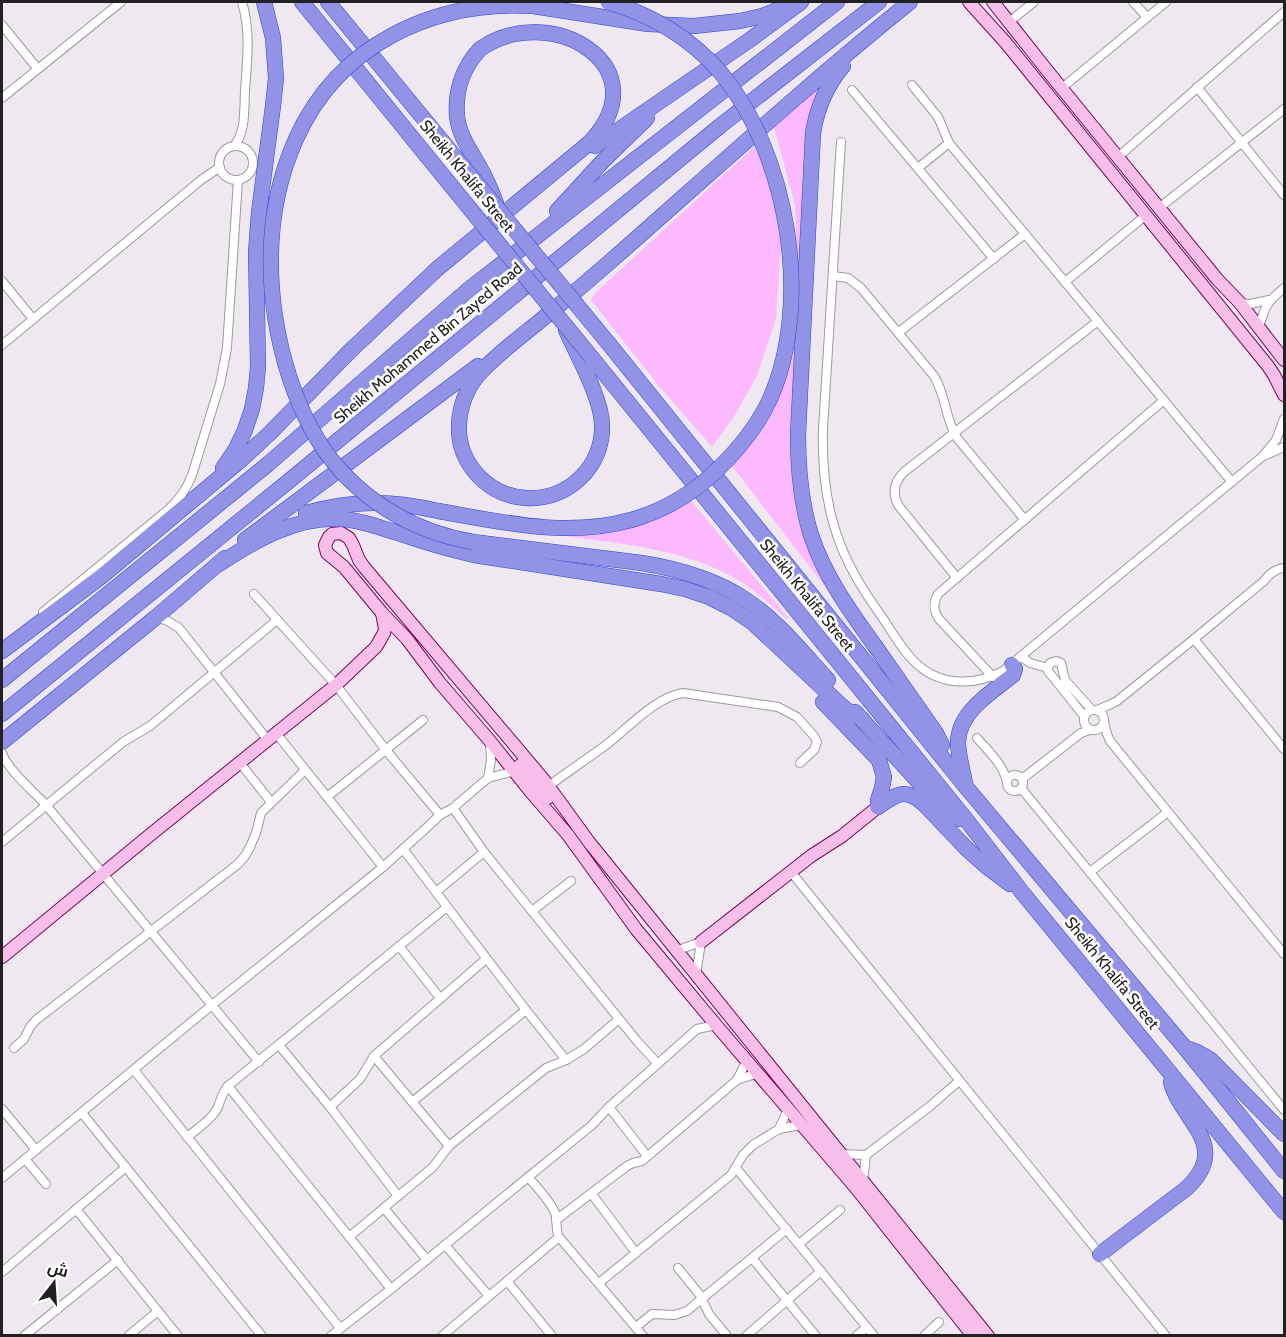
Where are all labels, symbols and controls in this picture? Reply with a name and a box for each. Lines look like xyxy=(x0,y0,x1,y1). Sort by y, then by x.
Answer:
street label: Sheikh Khalifa Street xyxy=(416,116,519,237)
street label: Sheikh Mohammed Bin Zayed Road xyxy=(330,258,526,428)
street label: Sheikh Khalifa Street xyxy=(756,535,859,656)
street label: Sheikh Khalifa Street xyxy=(1061,913,1164,1034)
north arrow xyxy=(24,1253,84,1313)
text: ش xyxy=(46,1257,71,1281)

